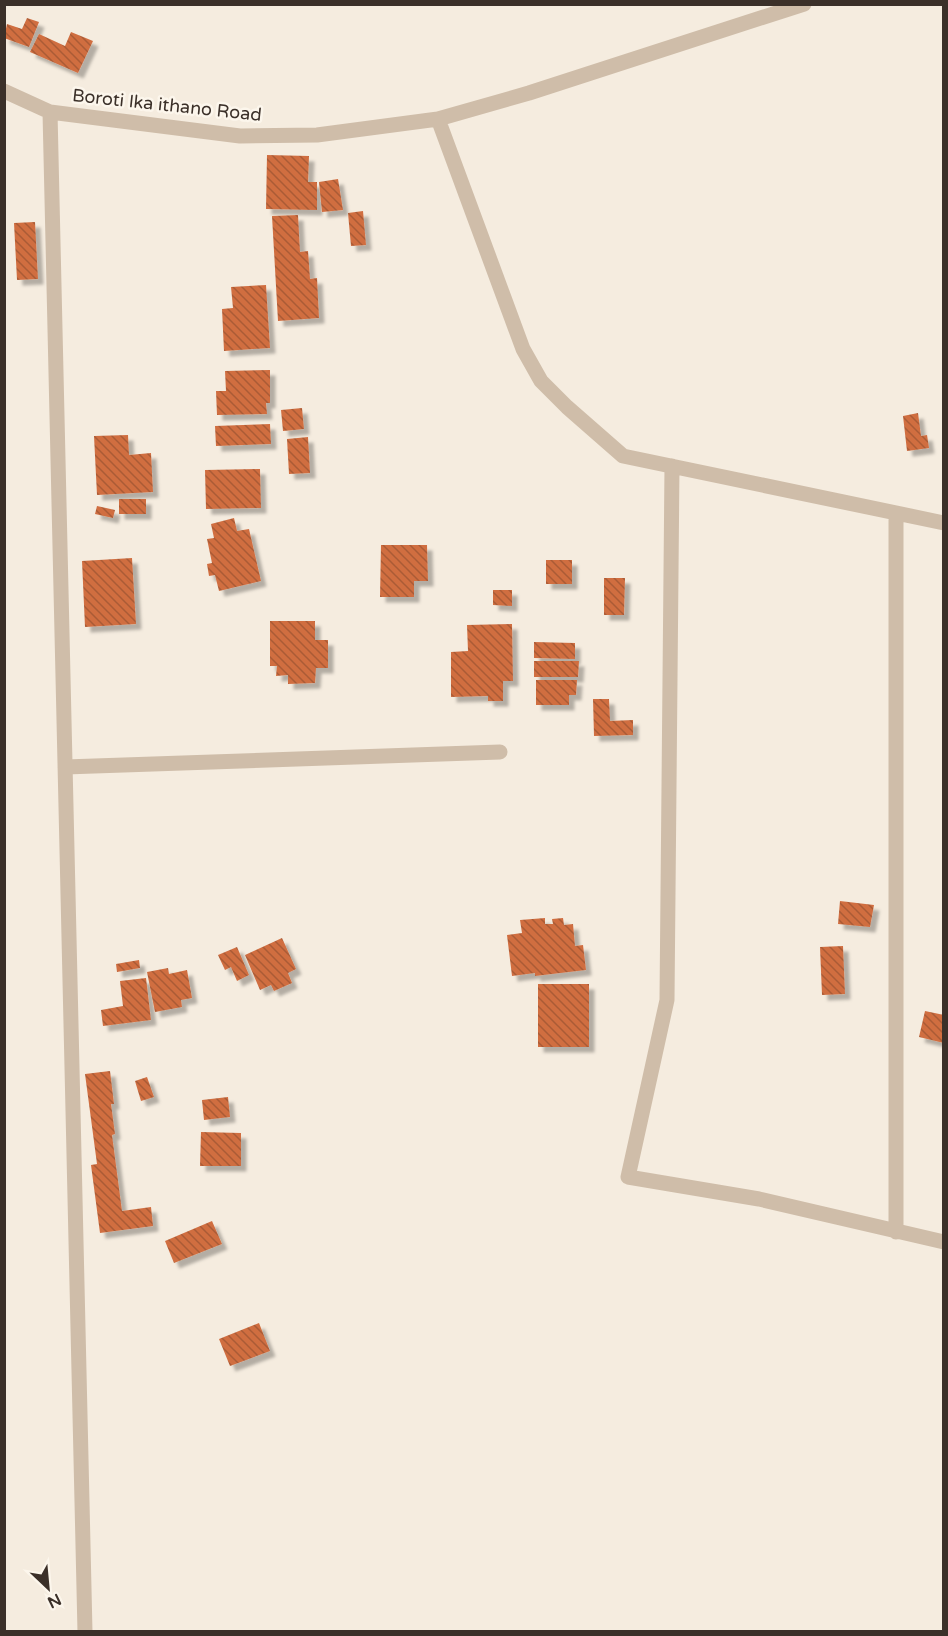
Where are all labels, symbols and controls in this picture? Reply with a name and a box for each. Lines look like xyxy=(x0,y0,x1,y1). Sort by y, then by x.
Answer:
street label: Boroti Ika ithano Road xyxy=(71,84,263,126)
north arrow xyxy=(18,1558,78,1618)
text: N xyxy=(44,1589,64,1612)

